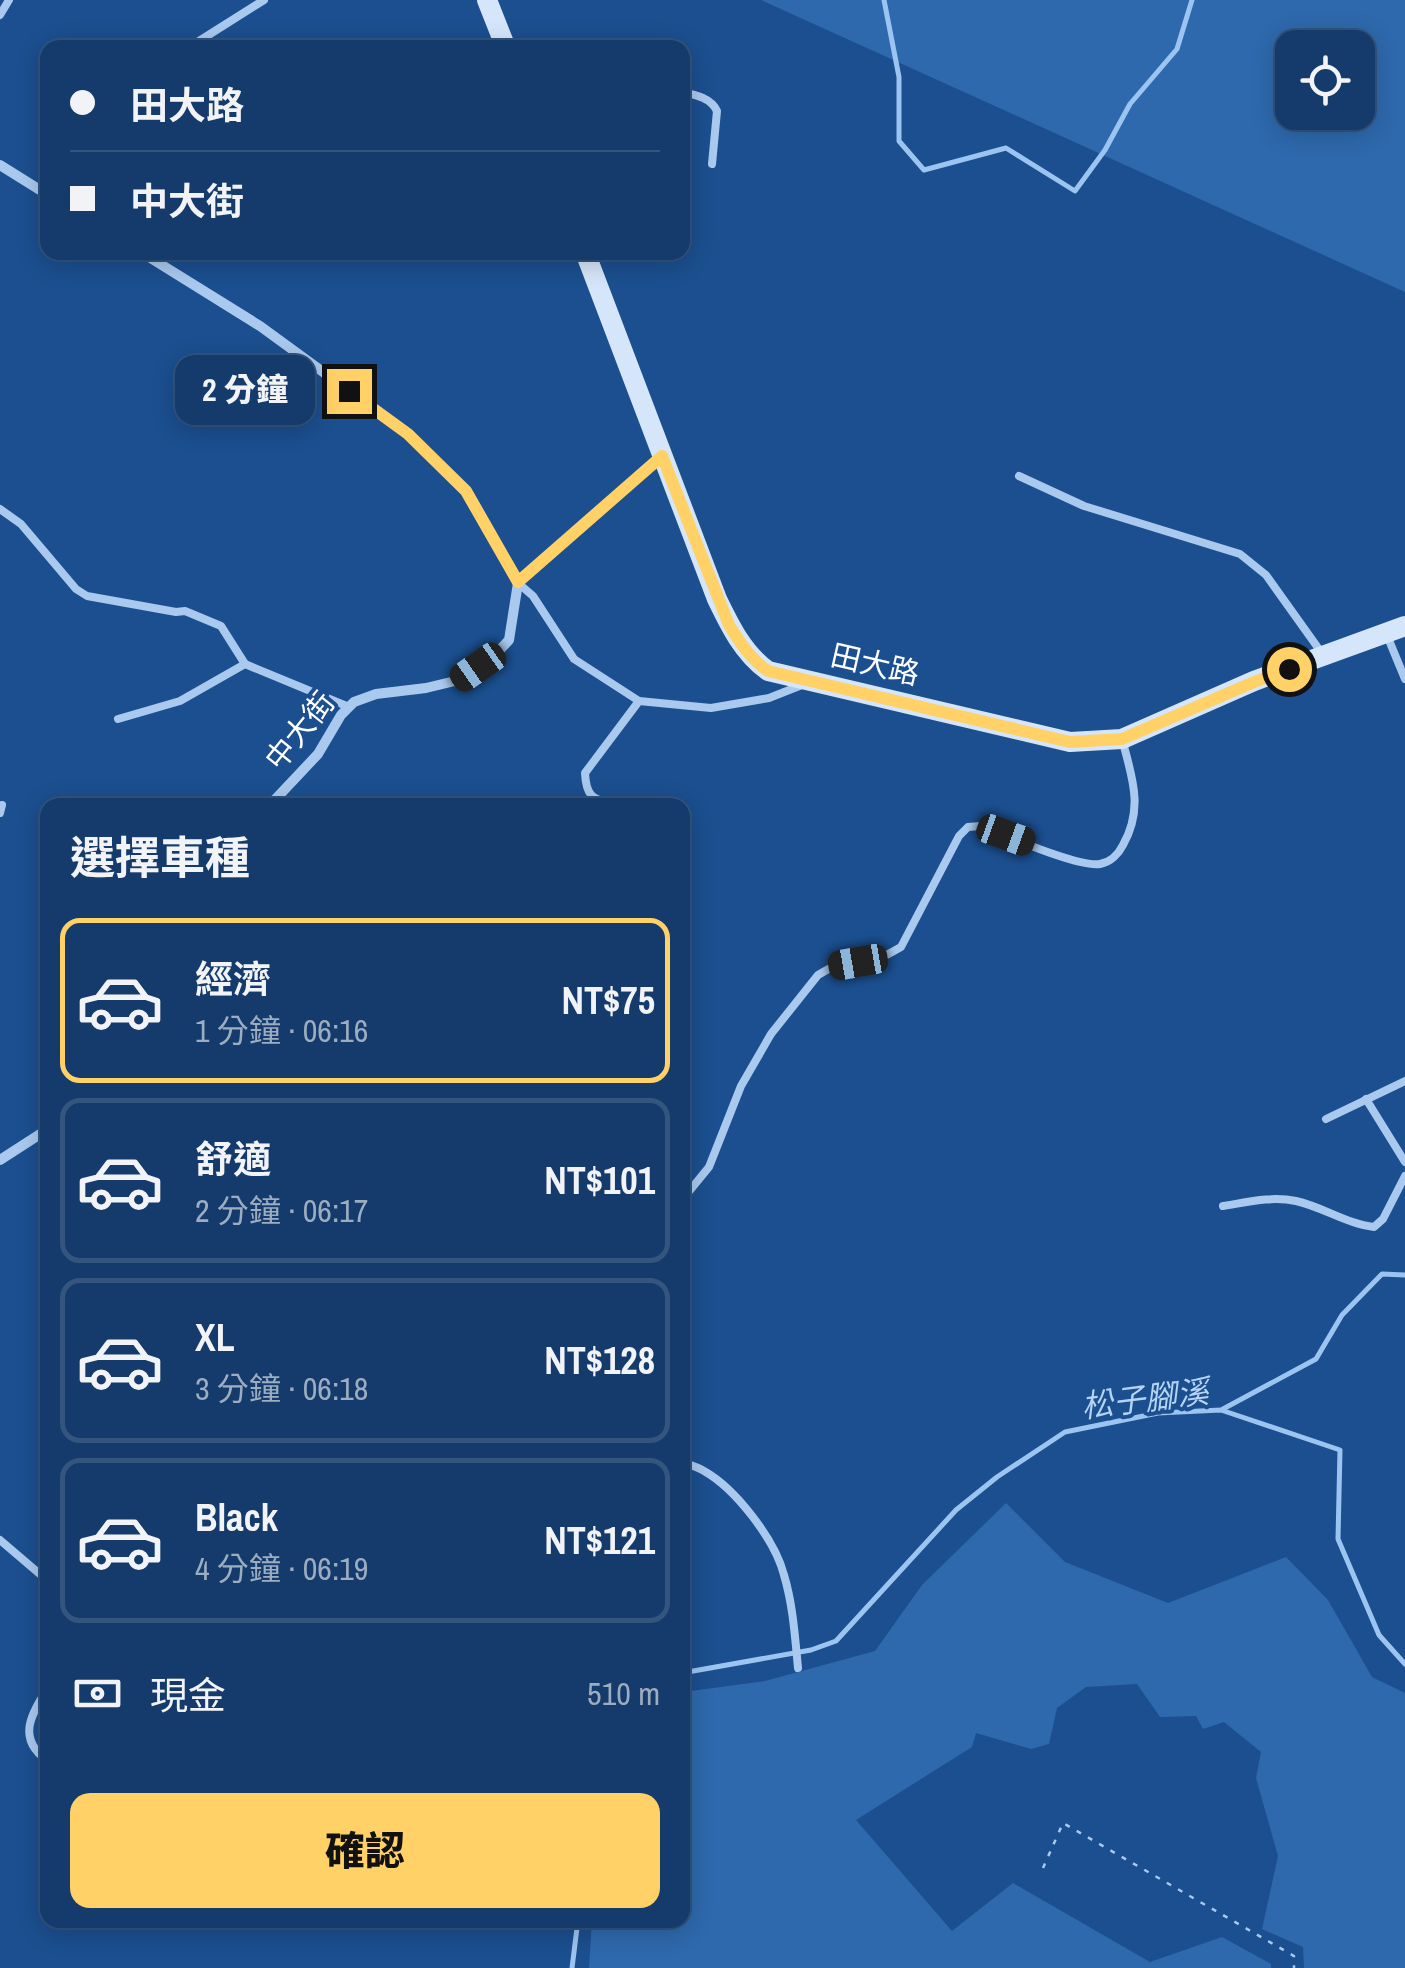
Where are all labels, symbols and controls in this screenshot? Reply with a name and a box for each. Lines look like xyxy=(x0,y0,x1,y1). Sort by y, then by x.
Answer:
map controls xyxy=(1275,30,1375,130)
button: locate xyxy=(1275,30,1375,130)
text: 田大路 xyxy=(130,80,244,131)
text: 中大街 xyxy=(130,176,244,227)
callout: 2 分鐘 xyxy=(174,356,314,426)
text: 2 分鐘 xyxy=(202,368,288,411)
route end xyxy=(327,369,372,414)
street label: 田大路 xyxy=(827,634,924,694)
car xyxy=(445,638,511,696)
route start xyxy=(1267,647,1312,692)
street label: 中大街 xyxy=(255,683,343,778)
car xyxy=(973,811,1039,859)
text: 選擇車種 xyxy=(70,827,250,888)
car xyxy=(826,942,890,982)
text: 經濟 xyxy=(195,954,271,1005)
icon: car xyxy=(75,956,165,1046)
text: NT$75 xyxy=(561,975,655,1026)
text: 1 分鐘 · 06:16 xyxy=(195,1009,368,1052)
text: 舒適 xyxy=(195,1134,271,1185)
icon: car xyxy=(75,1136,165,1226)
text: NT$101 xyxy=(544,1155,655,1206)
text: 2 分鐘 · 06:17 xyxy=(195,1189,368,1232)
text: XL xyxy=(195,1312,235,1363)
icon: car xyxy=(75,1316,165,1406)
text: NT$128 xyxy=(544,1335,655,1386)
text: 3 分鐘 · 06:18 xyxy=(195,1367,368,1410)
water label: 松子腳溪 xyxy=(1079,1369,1215,1428)
text: Black xyxy=(195,1492,278,1543)
icon: car xyxy=(75,1496,165,1586)
text: NT$121 xyxy=(544,1515,655,1566)
text: 4 分鐘 · 06:19 xyxy=(195,1547,368,1590)
icon: cash xyxy=(70,1666,125,1721)
text: 現金 xyxy=(150,1670,226,1721)
text: 510 m xyxy=(587,1672,660,1715)
button: 確認 xyxy=(70,1793,660,1908)

